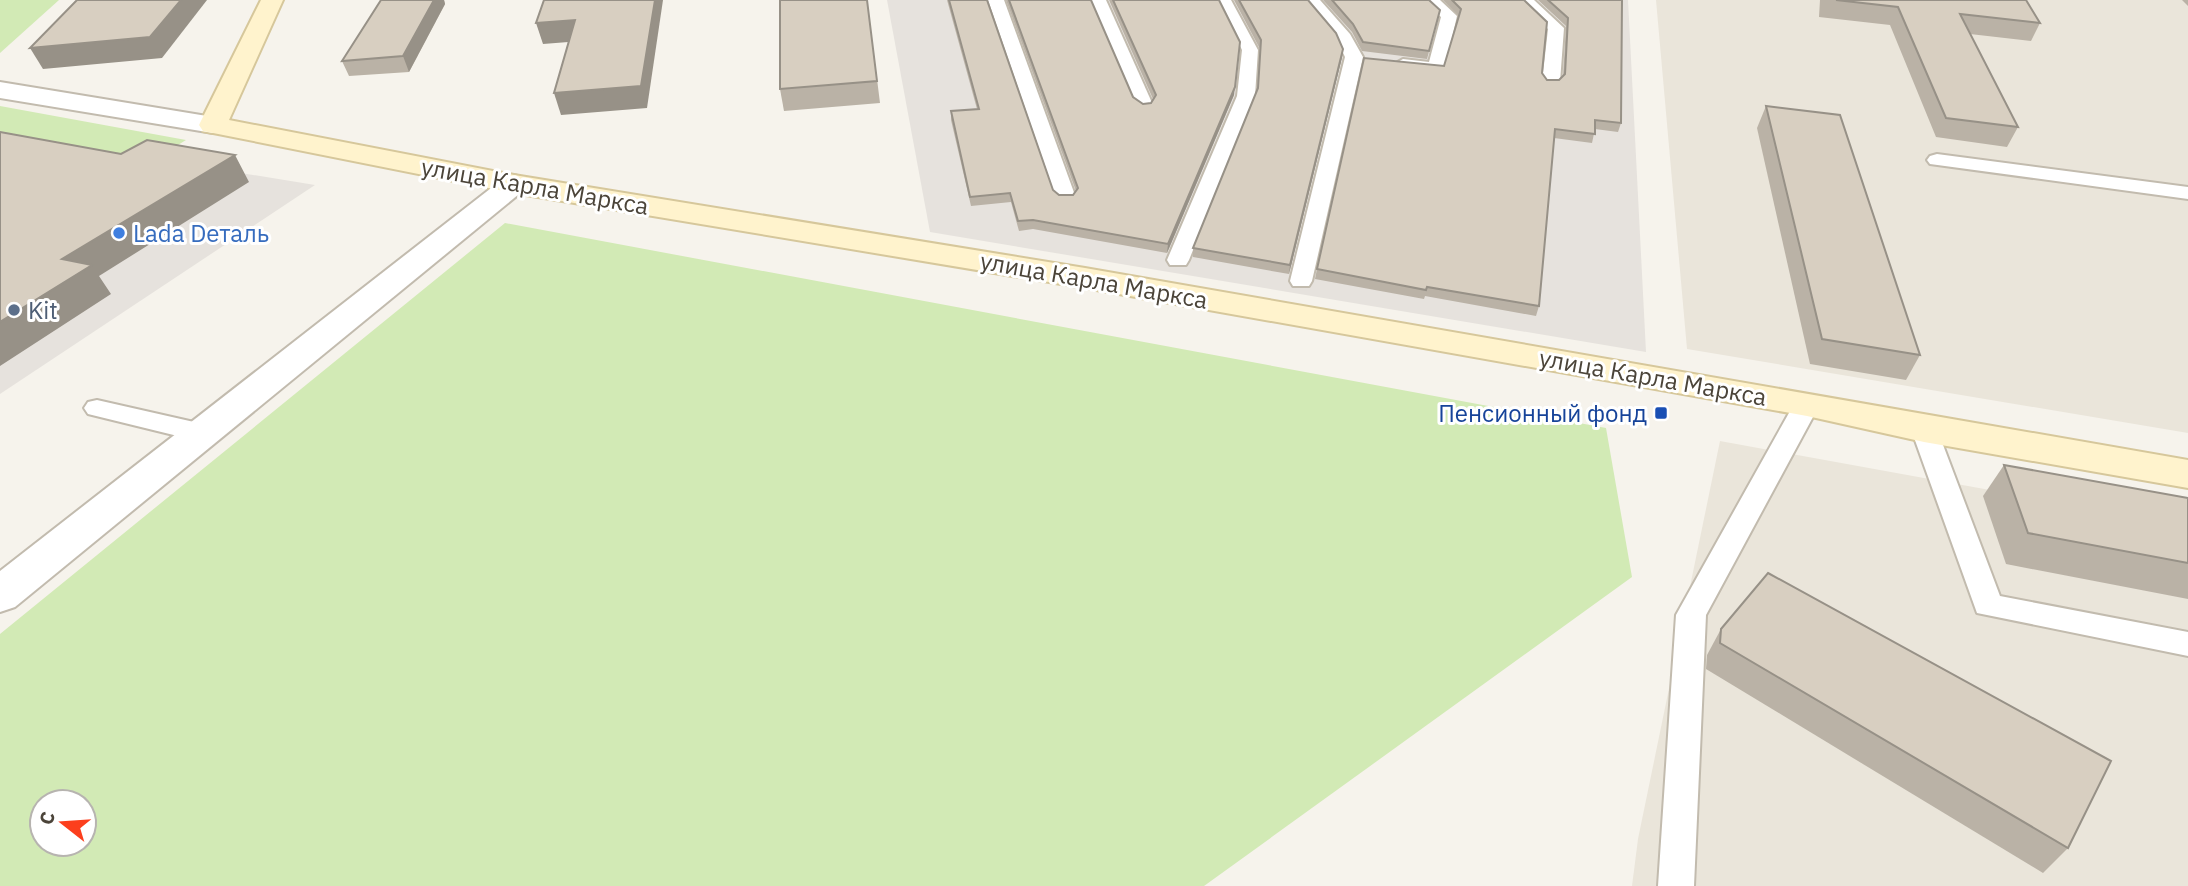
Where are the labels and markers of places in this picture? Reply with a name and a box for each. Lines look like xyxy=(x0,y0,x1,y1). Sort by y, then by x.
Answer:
place label: Lada Dеталь xyxy=(133,217,269,249)
marker: Lada Dеталь xyxy=(111,225,127,241)
place label: Kit xyxy=(28,294,58,326)
marker: Kit xyxy=(6,302,22,318)
place label: Пенсионный фонд xyxy=(1438,397,1647,429)
marker: Пенсионный фонд xyxy=(1653,405,1669,421)

